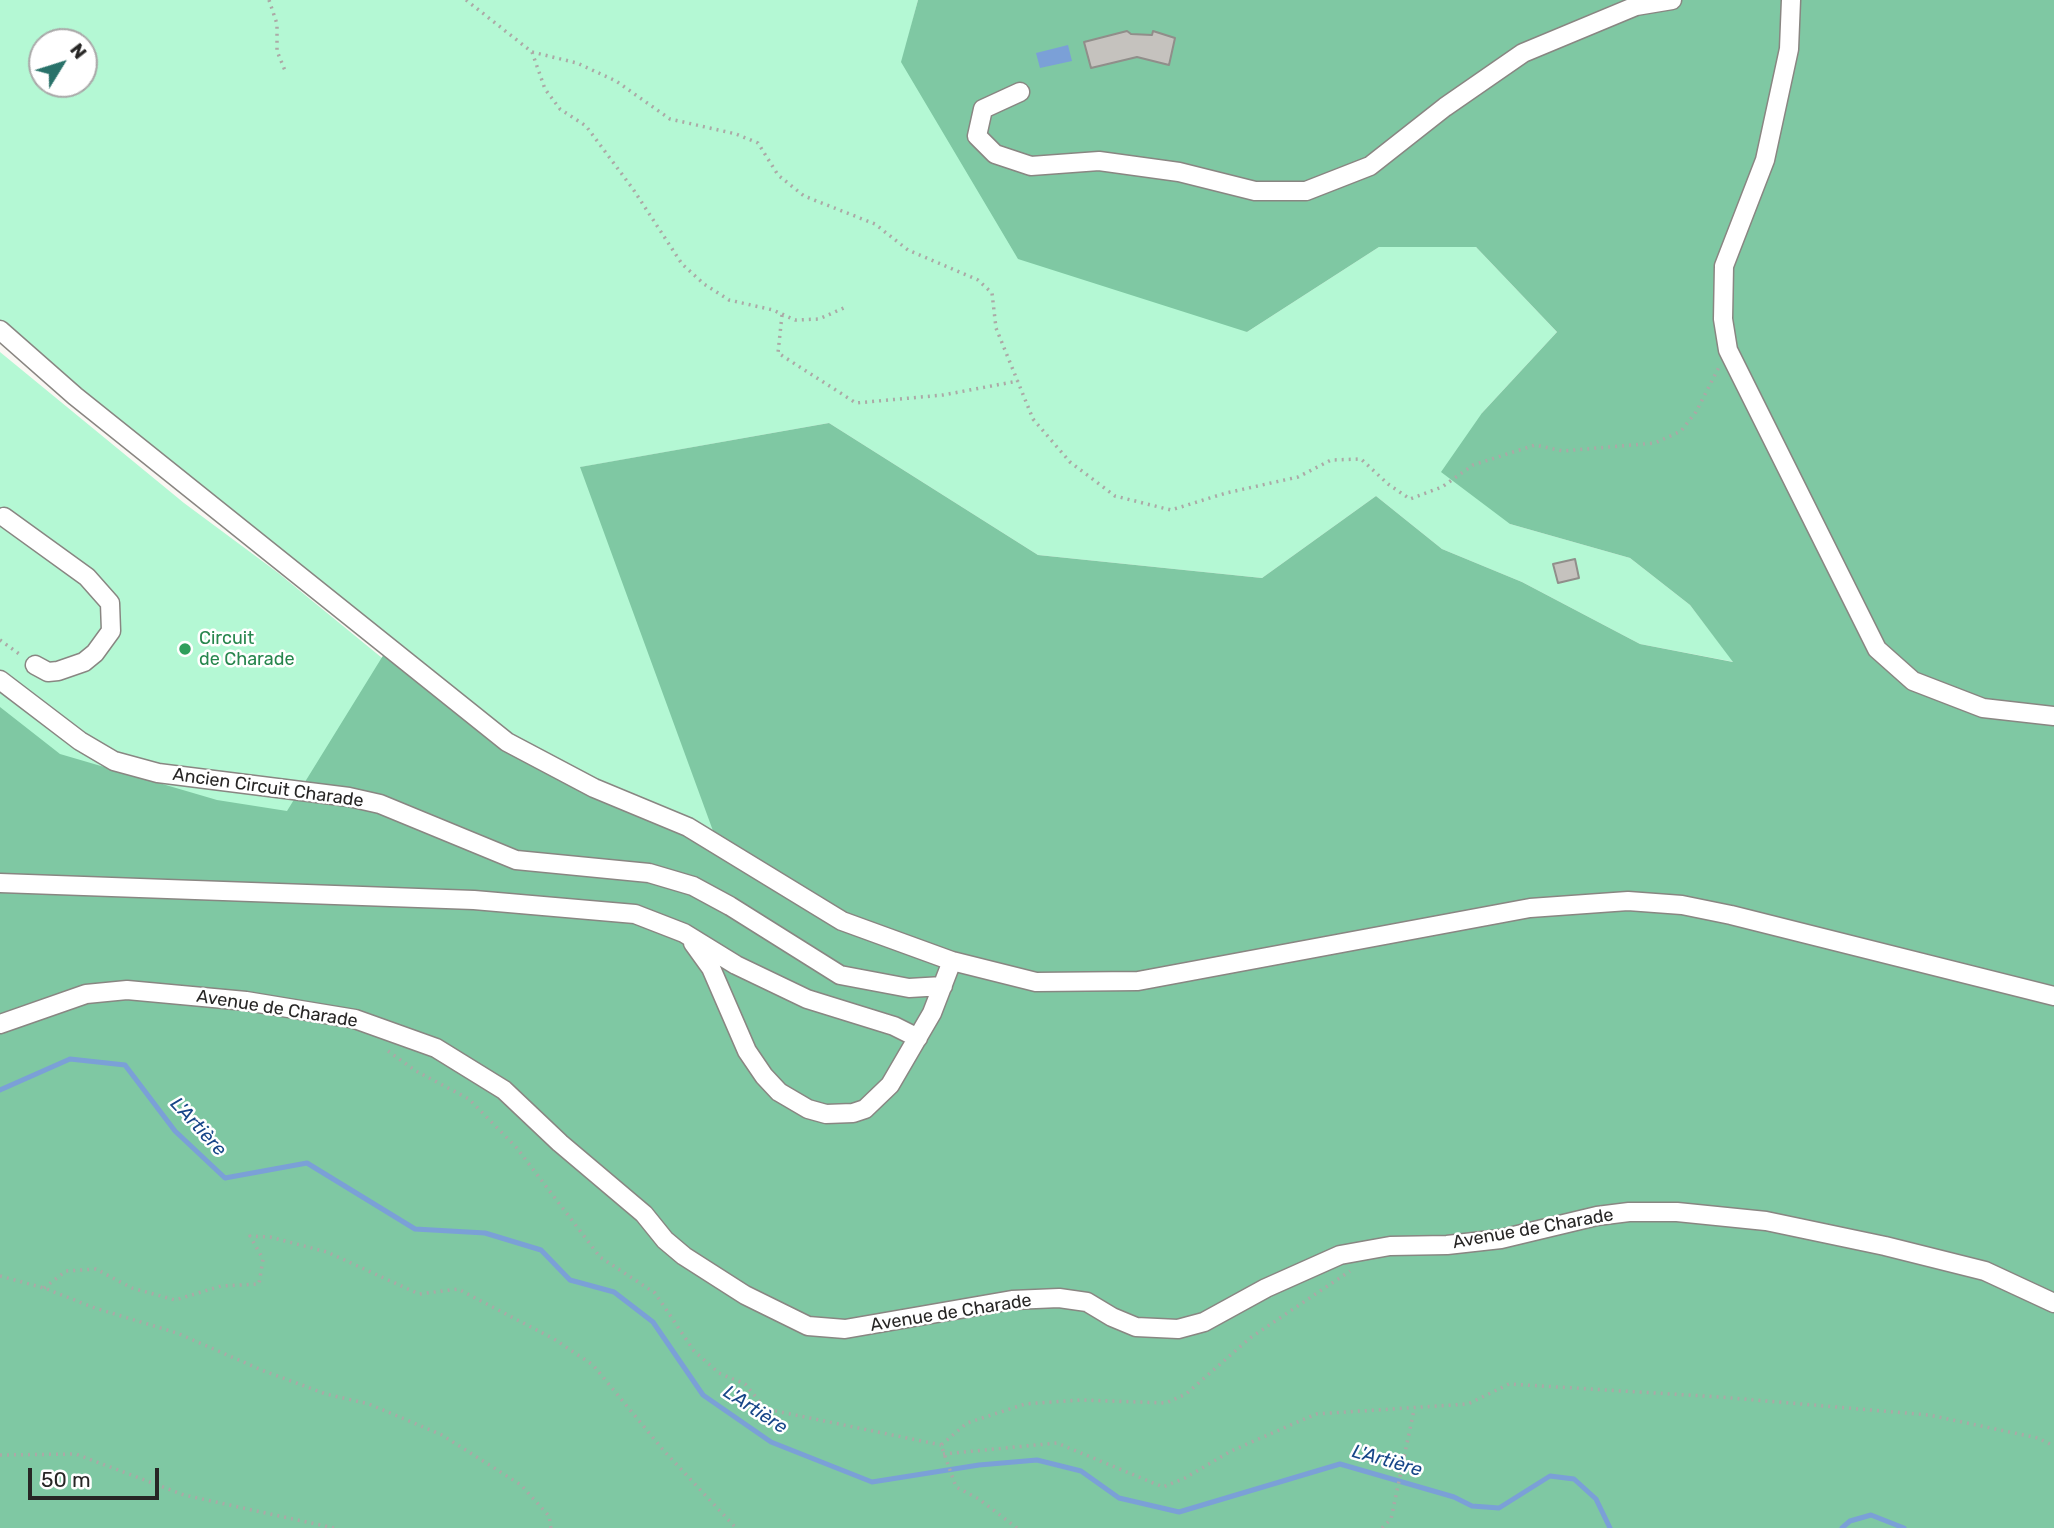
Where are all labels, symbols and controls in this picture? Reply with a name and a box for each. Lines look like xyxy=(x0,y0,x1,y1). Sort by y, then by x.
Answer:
north arrow xyxy=(28,28,98,98)
text: N xyxy=(65,39,92,63)
place label: Circuit de Charade xyxy=(199,628,295,670)
marker: Circuit de Charade xyxy=(177,641,193,657)
street label: Ancien Circuit Charade xyxy=(171,764,365,812)
street label: Avenue de Charade xyxy=(195,986,359,1032)
water label: L'Artière xyxy=(165,1093,231,1161)
street label: Avenue de Charade xyxy=(1451,1204,1615,1254)
street label: Avenue de Charade xyxy=(869,1290,1033,1336)
water label: L'Artière xyxy=(719,1381,791,1439)
water label: L'Artière xyxy=(1349,1440,1425,1482)
scale bar xyxy=(32,1454,163,1498)
text: 50 m xyxy=(41,1467,91,1492)

